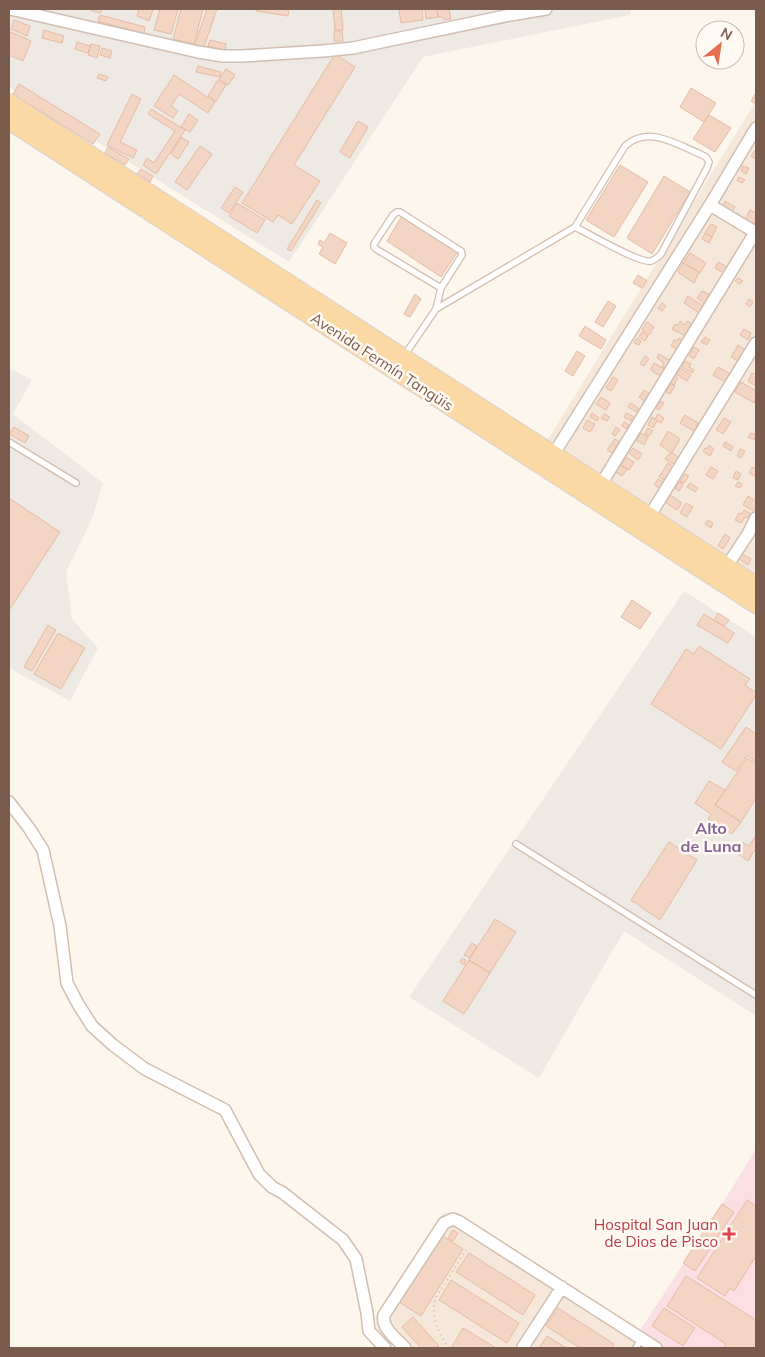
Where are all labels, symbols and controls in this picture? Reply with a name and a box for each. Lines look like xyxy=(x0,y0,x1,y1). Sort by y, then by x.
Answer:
north arrow xyxy=(695,20,745,70)
text: N xyxy=(717,23,736,44)
street label: Avenida Fermín Tangüis xyxy=(307,308,457,415)
district label: Alto de Luna xyxy=(681,818,741,856)
place label: Hospital San Juan de Dios de Pisco xyxy=(594,1215,718,1251)
marker: Hospital San Juan de Dios de Pisco xyxy=(722,1227,736,1241)

